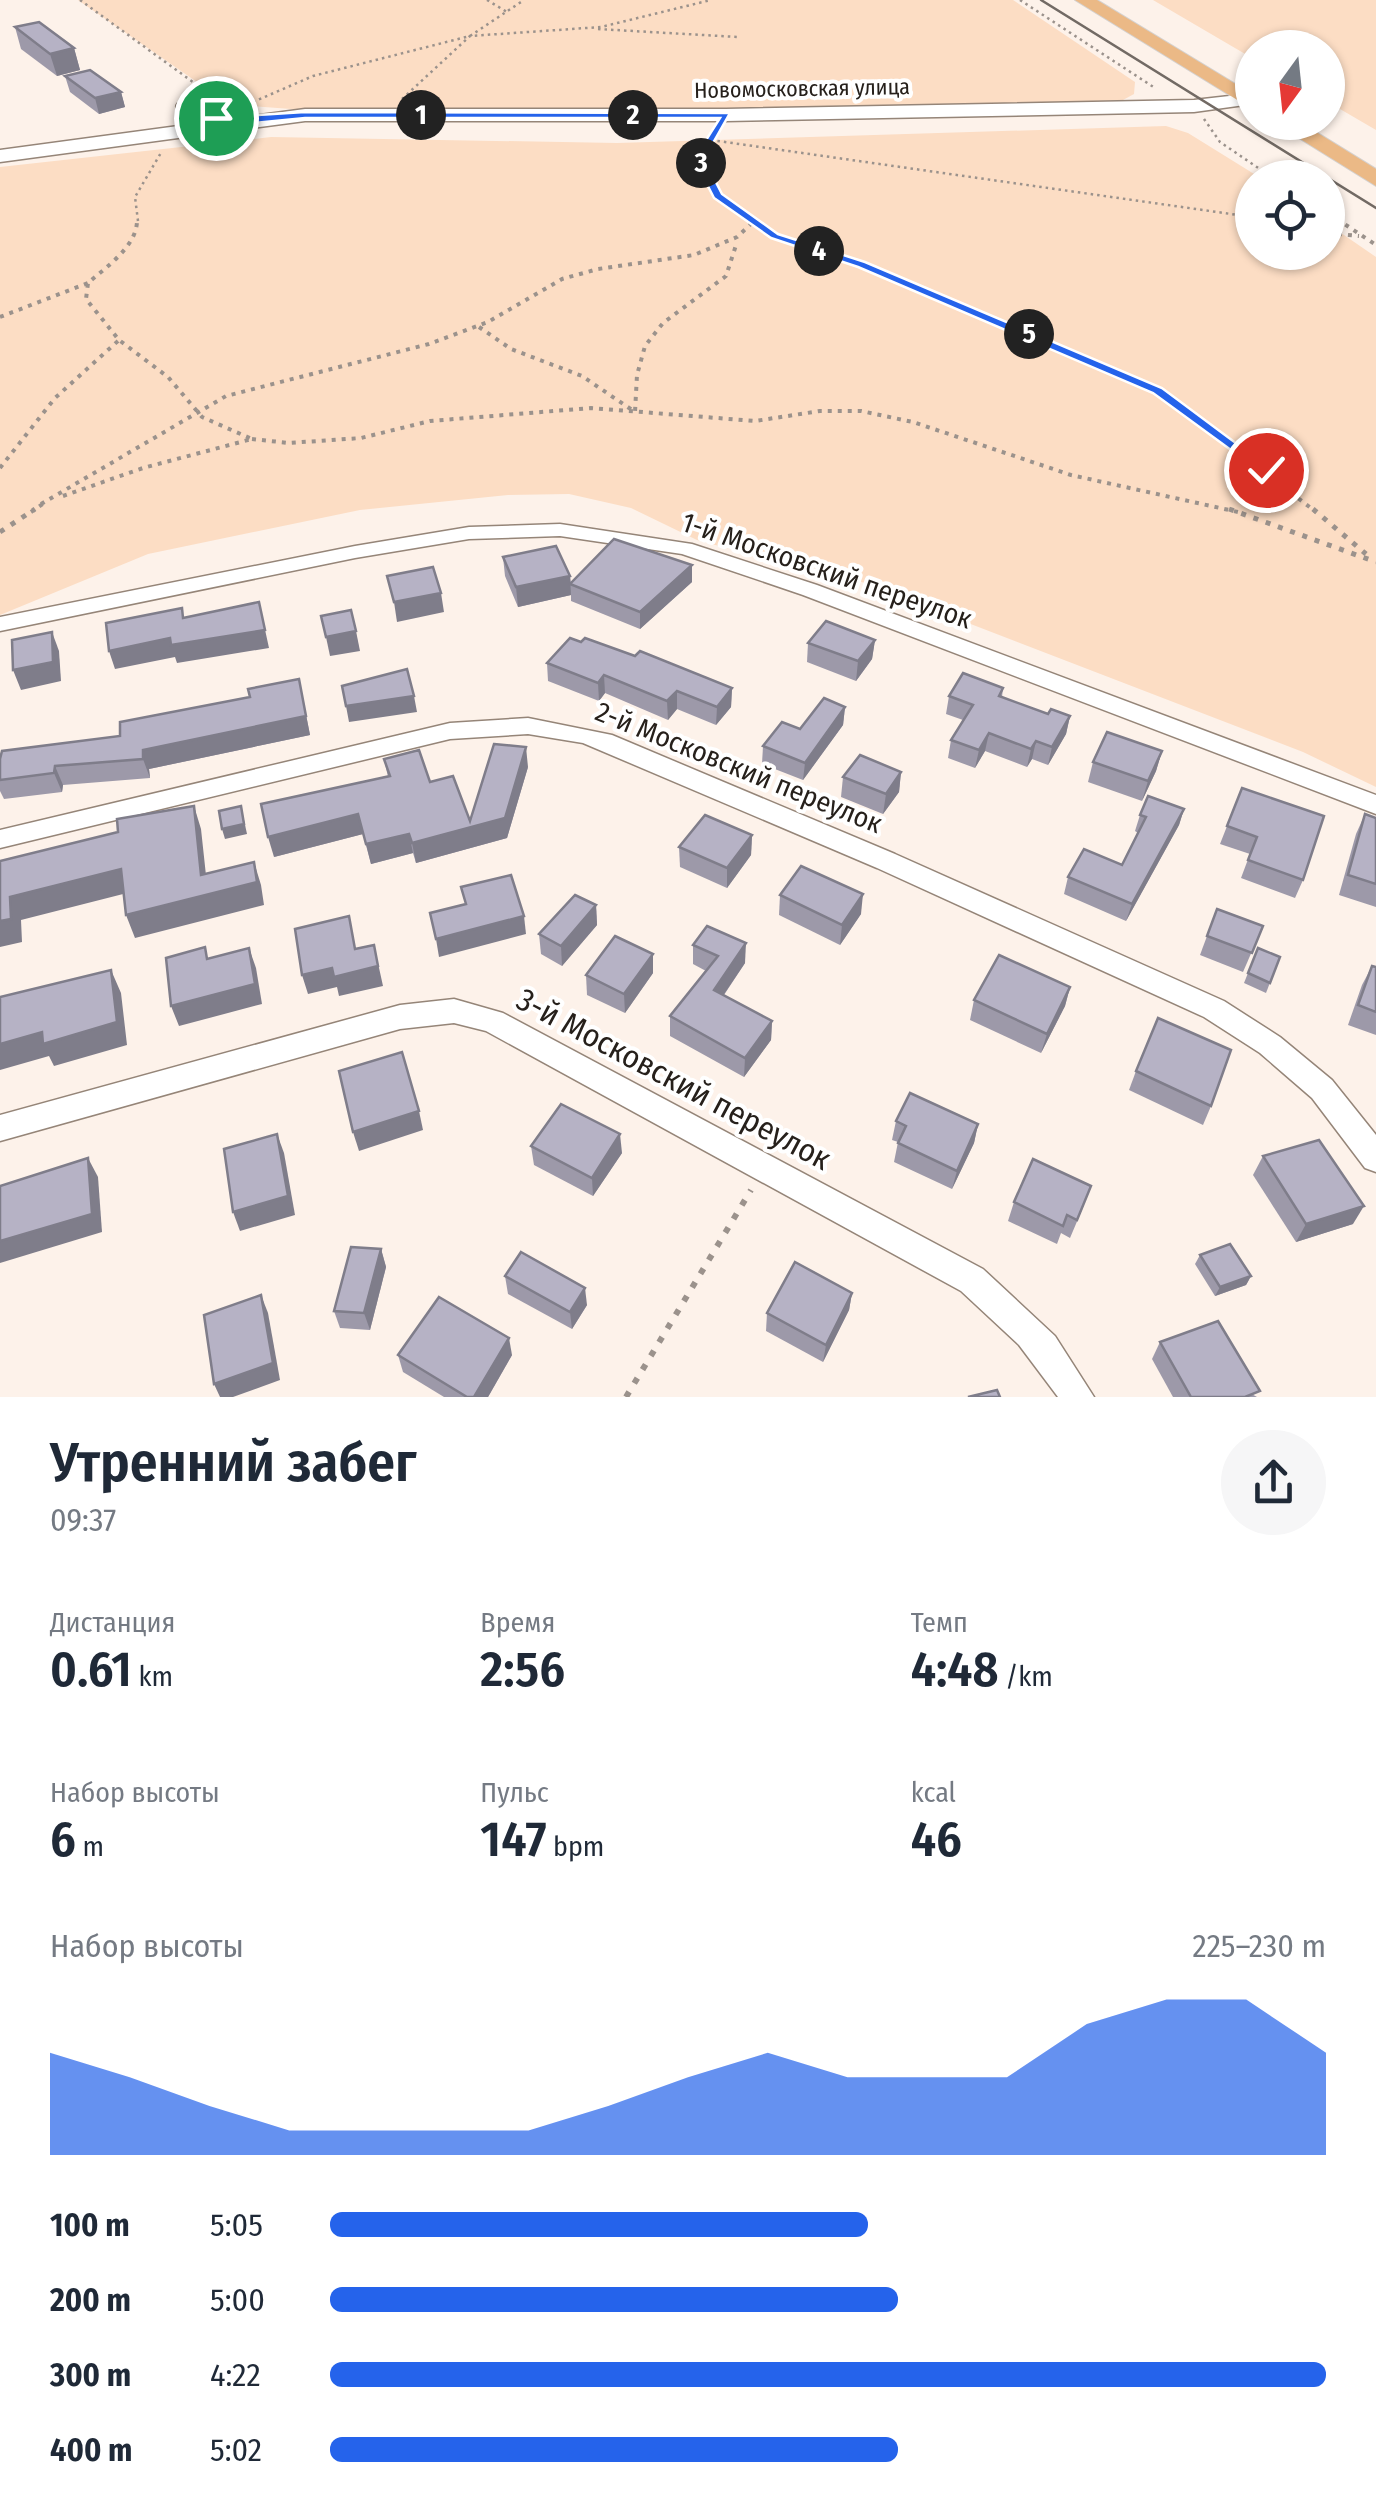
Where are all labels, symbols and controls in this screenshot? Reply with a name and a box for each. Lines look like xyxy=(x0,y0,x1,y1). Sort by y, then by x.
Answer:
north arrow xyxy=(1235,30,1345,140)
map controls xyxy=(1235,30,1345,270)
street label: Новомосковская улица xyxy=(694,73,910,104)
pin xyxy=(174,76,259,161)
pin: 1 xyxy=(396,90,446,140)
pin: 2 xyxy=(608,90,658,140)
icon: arrive xyxy=(189,91,244,146)
text: 1 xyxy=(415,98,427,131)
text: 2 xyxy=(627,98,639,131)
pin: 3 xyxy=(676,138,726,188)
text: 3 xyxy=(694,146,708,179)
button: locate xyxy=(1235,160,1345,270)
pin: 4 xyxy=(794,226,844,276)
text: 4 xyxy=(812,234,826,267)
pin: 5 xyxy=(1004,309,1054,359)
text: 5 xyxy=(1022,317,1036,350)
pin xyxy=(1224,428,1309,513)
icon: check xyxy=(1239,443,1294,498)
street label: 1-й Московский переулок xyxy=(677,505,976,636)
street label: 2-й Московский переулок xyxy=(591,695,887,840)
street label: 3-й Московский переулок xyxy=(511,980,837,1178)
text: Утренний забег xyxy=(50,1430,416,1496)
button: share xyxy=(1221,1430,1326,1535)
text: 09:37 xyxy=(50,1501,116,1539)
text: Дистанция xyxy=(50,1606,175,1639)
text: Время xyxy=(480,1606,555,1639)
text: Темп xyxy=(911,1606,968,1639)
text: 0.61 xyxy=(50,1639,132,1699)
text: 2:56 xyxy=(480,1639,565,1699)
text: 4:48 xyxy=(911,1639,999,1699)
text: km xyxy=(132,1660,173,1693)
text: /km xyxy=(999,1660,1053,1693)
text: Набор высоты xyxy=(50,1776,220,1809)
text: Пульс xyxy=(480,1776,549,1809)
text: kcal xyxy=(911,1776,956,1809)
text: 6 xyxy=(50,1809,76,1869)
text: 147 xyxy=(480,1809,546,1869)
text: 46 xyxy=(911,1809,962,1869)
text: m xyxy=(76,1830,104,1863)
text: bpm xyxy=(546,1830,604,1863)
text: Набор высоты xyxy=(50,1927,244,1965)
text: 225–230 m xyxy=(1193,1927,1326,1965)
text: 100 m xyxy=(50,2206,130,2244)
text: 5:05 xyxy=(210,2206,263,2244)
text: 200 m xyxy=(50,2281,131,2319)
text: 5:00 xyxy=(210,2281,265,2319)
text: 300 m xyxy=(50,2356,131,2394)
text: 4:22 xyxy=(210,2356,261,2394)
text: 400 m xyxy=(50,2431,132,2469)
text: 5:02 xyxy=(210,2431,262,2469)

